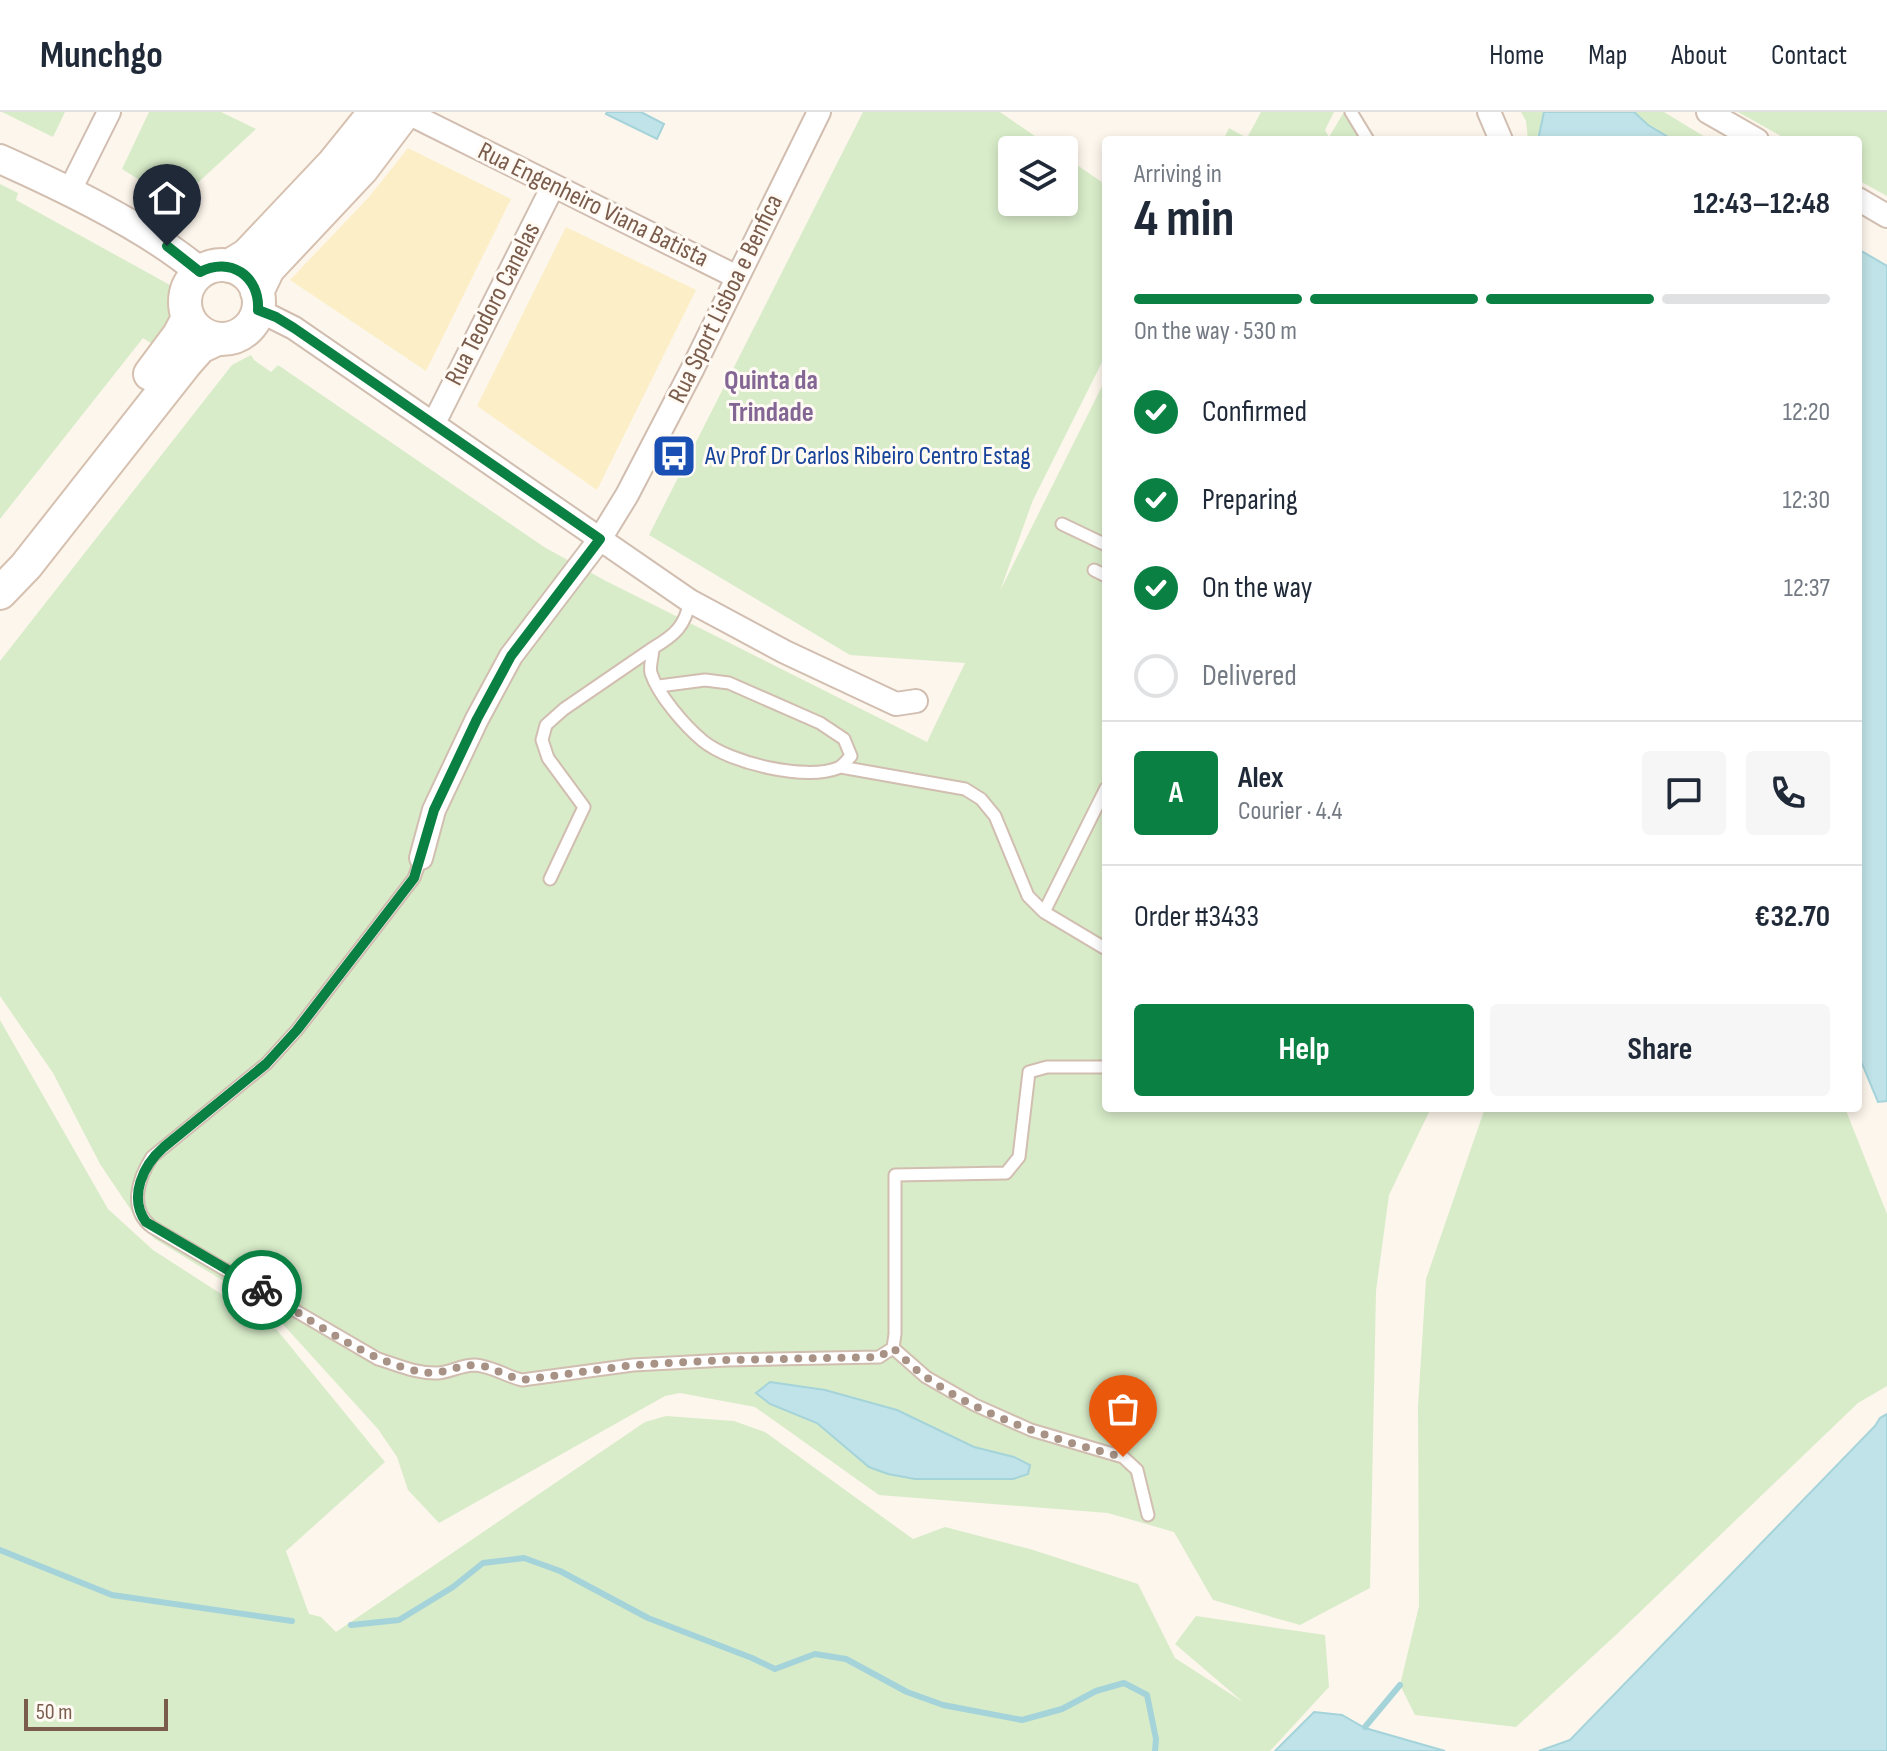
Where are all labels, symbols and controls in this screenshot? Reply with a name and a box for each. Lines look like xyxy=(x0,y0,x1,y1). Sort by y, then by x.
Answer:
text: Munchgo xyxy=(40,33,163,78)
text: Home xyxy=(1489,39,1544,72)
text: Map xyxy=(1588,39,1627,72)
text: About xyxy=(1671,39,1727,72)
text: Contact xyxy=(1771,39,1847,72)
street label: Rua Engenheiro Viana Batista xyxy=(473,136,713,274)
map controls xyxy=(998,136,1078,216)
button: layers xyxy=(998,136,1078,216)
text: Arriving in xyxy=(1134,159,1222,190)
pin xyxy=(133,164,201,246)
icon: home xyxy=(145,176,189,220)
text: 12:43–12:48 xyxy=(1693,186,1830,222)
text: 4 min xyxy=(1134,188,1234,251)
street label: Rua Sport Lisboa e Benfica xyxy=(662,190,790,408)
street label: Rua Teodoro Canelas xyxy=(439,217,547,391)
text: On the way · 530 m xyxy=(1134,316,1297,347)
district label: Quinta da Trindade xyxy=(724,364,818,429)
icon: check xyxy=(1134,390,1178,434)
text: Confirmed xyxy=(1202,394,1307,430)
text: 12:20 xyxy=(1783,397,1830,428)
bus stop icon: Av Prof Dr Carlos Ribeiro Centro Estag xyxy=(650,432,698,480)
place label: Av Prof Dr Carlos Ribeiro Centro Estag xyxy=(704,441,1031,472)
icon: check xyxy=(1134,478,1178,522)
text: Preparing xyxy=(1202,482,1298,518)
text: 12:30 xyxy=(1782,485,1830,516)
icon: check xyxy=(1134,566,1178,610)
text: On the way xyxy=(1202,570,1312,606)
text: 12:37 xyxy=(1784,573,1830,604)
text: Delivered xyxy=(1202,658,1297,694)
button: chat xyxy=(1642,751,1726,835)
button: phone xyxy=(1746,751,1830,835)
text: Alex xyxy=(1238,760,1284,796)
text: A xyxy=(1169,775,1183,811)
text: Courier · 4.4 xyxy=(1238,796,1342,827)
text: Order #3433 xyxy=(1134,899,1259,935)
text: €32.70 xyxy=(1755,899,1830,935)
button: Help xyxy=(1134,1004,1474,1096)
button: Share xyxy=(1490,1004,1830,1096)
courier xyxy=(222,1250,302,1330)
icon: bike xyxy=(240,1268,284,1312)
pin xyxy=(1089,1375,1157,1457)
icon: bag xyxy=(1101,1387,1145,1431)
scale bar xyxy=(24,1695,168,1731)
text: 50 m xyxy=(36,1699,72,1726)

